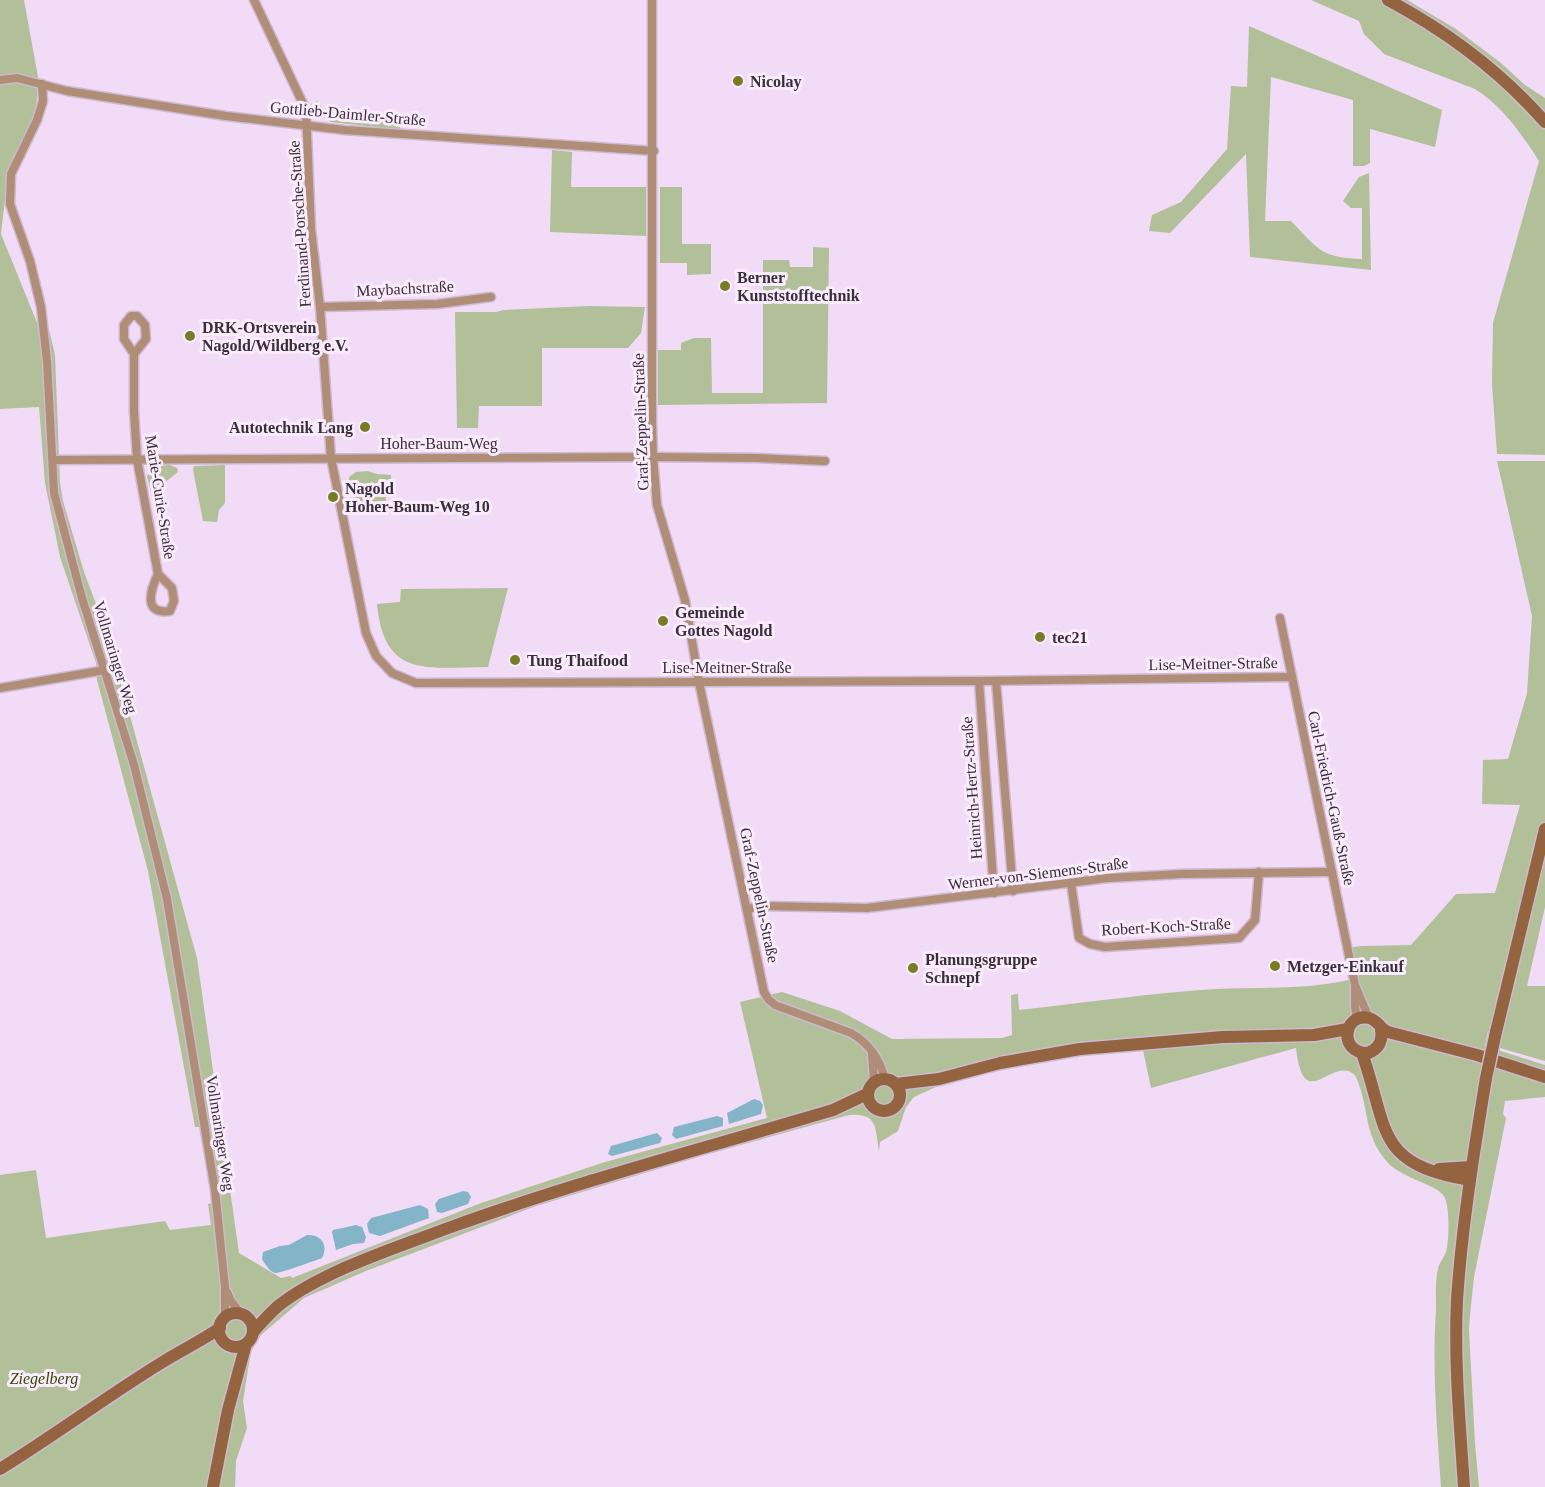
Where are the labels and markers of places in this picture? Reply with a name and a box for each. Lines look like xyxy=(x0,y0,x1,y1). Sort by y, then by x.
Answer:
place label: Nicolay xyxy=(750,73,802,91)
marker: Nicolay xyxy=(731,74,745,88)
place label: Berner Kunststofftechnik xyxy=(737,269,860,304)
marker: Berner Kunststofftechnik xyxy=(718,279,732,293)
place label: DRK-Ortsverein Nagold/Wildberg e.V. xyxy=(202,319,349,355)
marker: DRK-Ortsverein Nagold/Wildberg e.V. xyxy=(183,329,197,343)
place label: Autotechnik Lang xyxy=(229,419,353,437)
marker: Autotechnik Lang xyxy=(358,420,372,434)
place label: Nagold Hoher-Baum-Weg 10 xyxy=(345,480,490,516)
marker: Nagold Hoher-Baum-Weg 10 xyxy=(326,490,340,504)
place label: Gemeinde Gottes Nagold xyxy=(675,604,772,640)
marker: Gemeinde Gottes Nagold xyxy=(656,614,670,628)
place label: tec21 xyxy=(1052,629,1088,646)
marker: tec21 xyxy=(1033,630,1047,644)
place label: Tung Thaifood xyxy=(527,652,628,670)
marker: Tung Thaifood xyxy=(508,653,522,667)
place label: Planungsgruppe Schnepf xyxy=(925,951,1037,987)
place label: Metzger-Einkauf xyxy=(1287,958,1404,976)
marker: Metzger-Einkauf xyxy=(1268,959,1282,973)
marker: Planungsgruppe Schnepf xyxy=(906,961,920,975)

